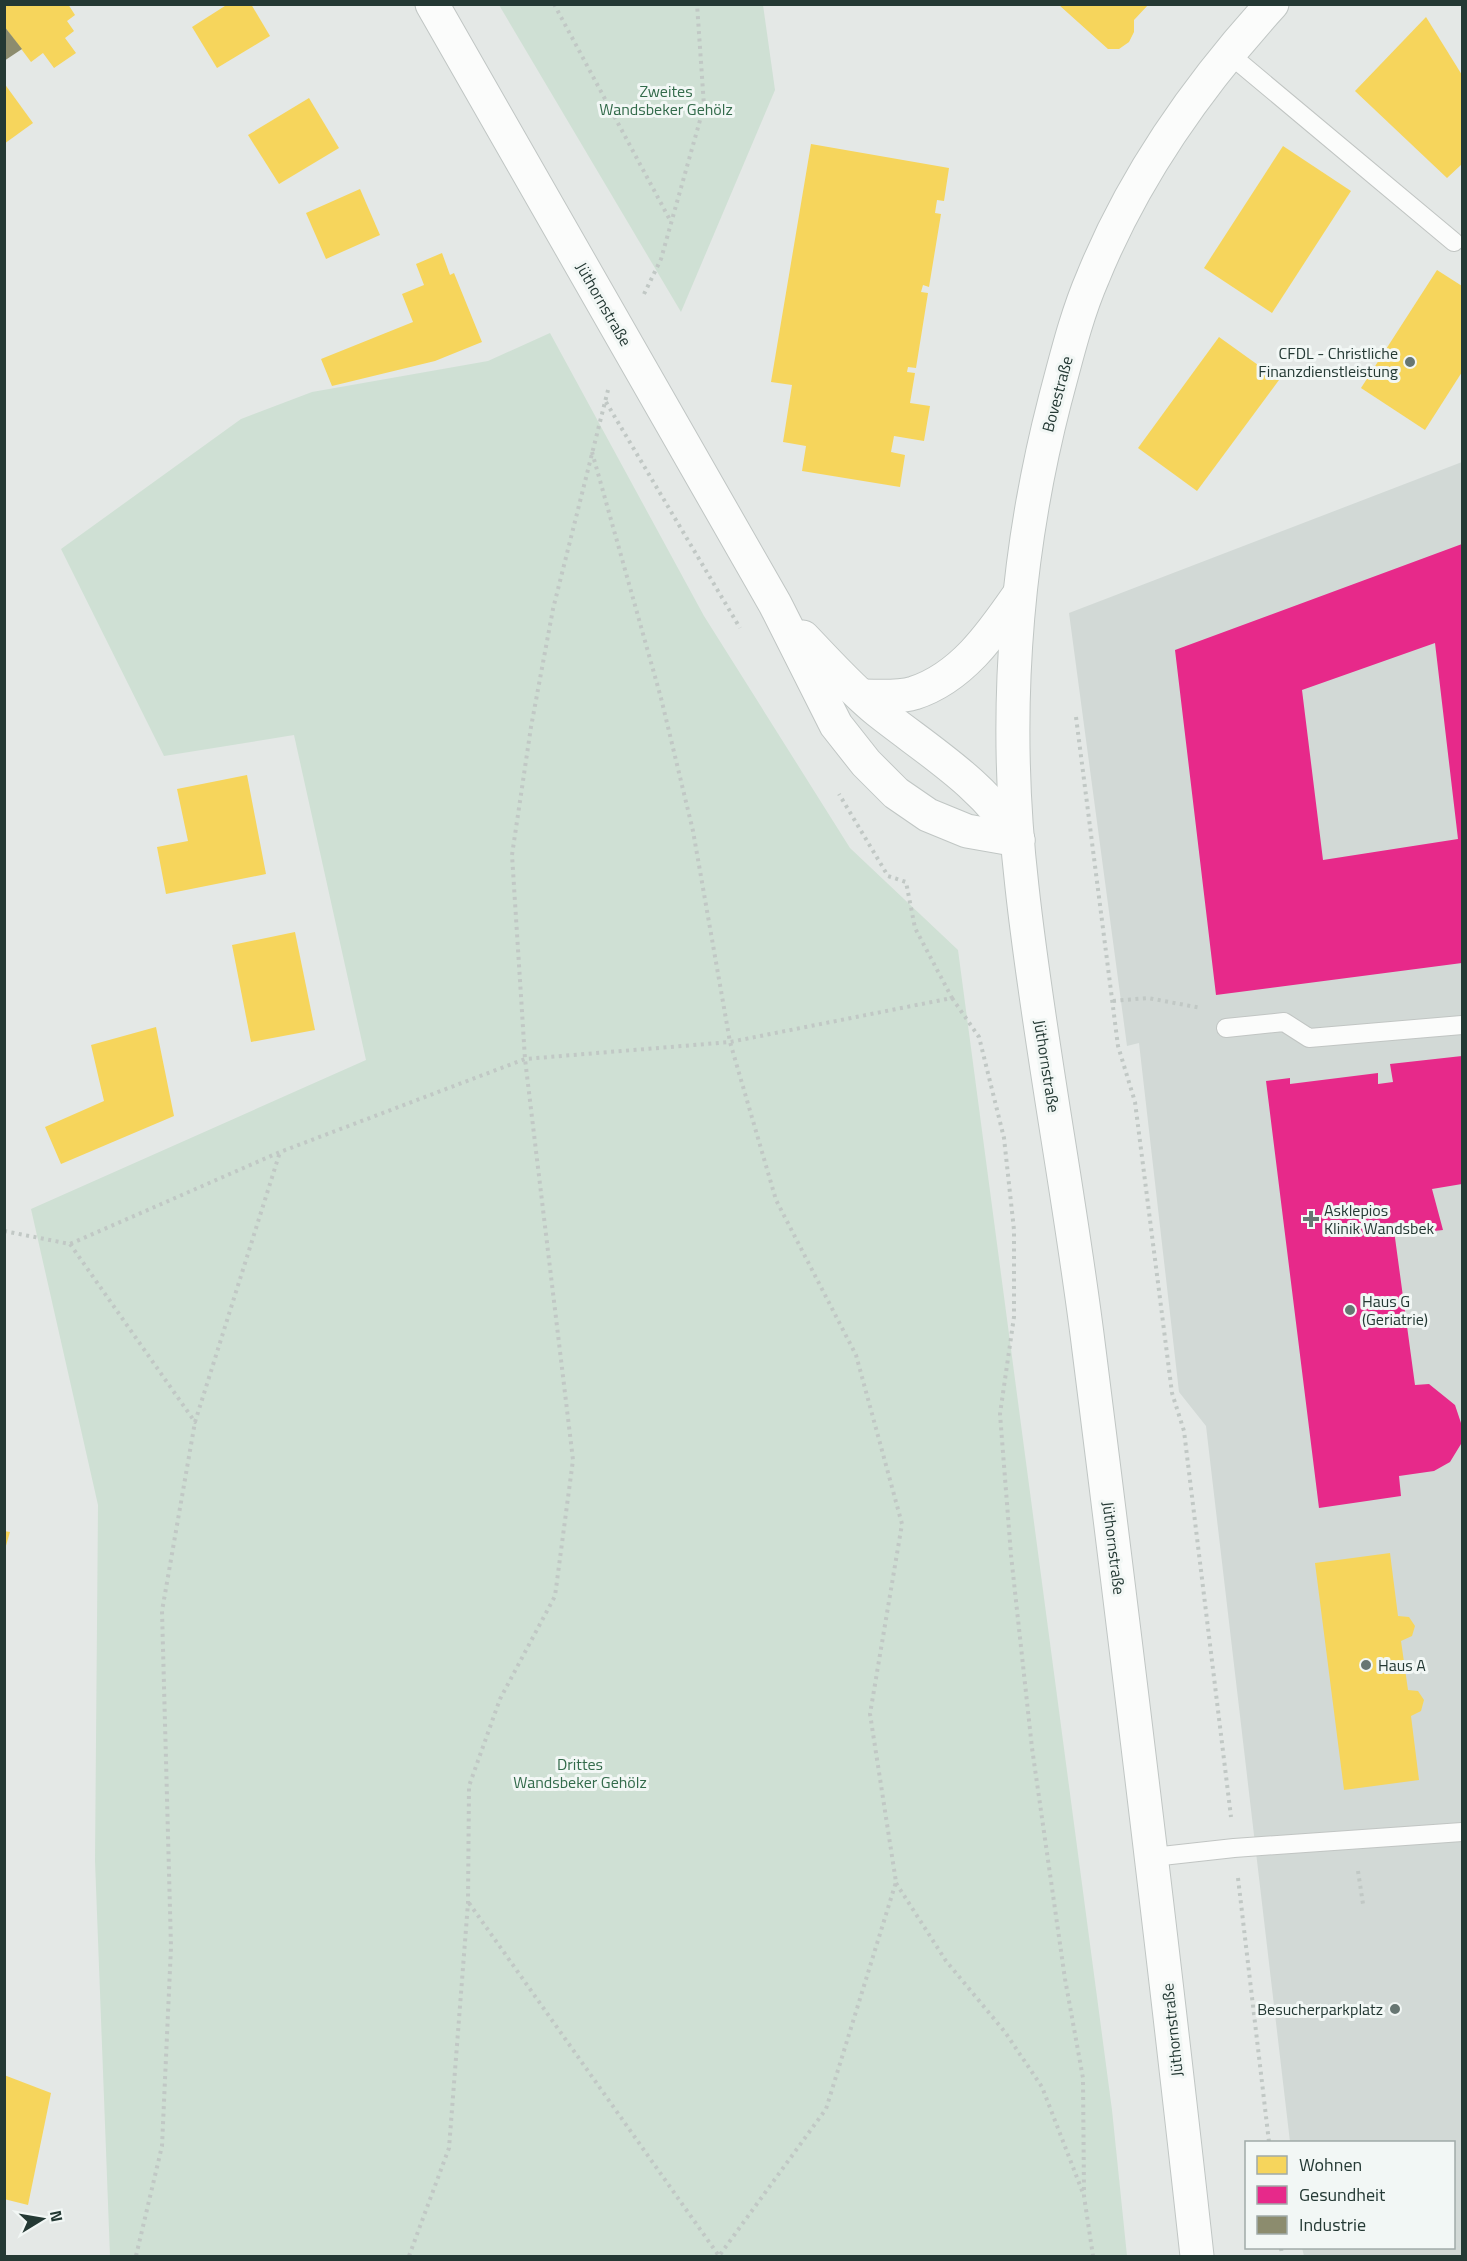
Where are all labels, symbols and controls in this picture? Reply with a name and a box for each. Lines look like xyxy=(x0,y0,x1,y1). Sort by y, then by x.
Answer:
park label: Zweites Wandsbeker Gehölz xyxy=(599,79,733,121)
street label: Jüthornstraße xyxy=(570,257,638,351)
place label: CFDL - Christliche Finanzdienstleistung xyxy=(1258,341,1398,383)
street label: Bovestraße xyxy=(1035,353,1079,435)
marker: CFDL - Christliche Finanzdienstleistung xyxy=(1403,355,1417,369)
street label: Jüthornstraße xyxy=(1028,1018,1066,1114)
place label: Asklepios Klinik Wandsbek xyxy=(1324,1198,1435,1240)
marker: Asklepios Klinik Wandsbek xyxy=(1302,1210,1320,1228)
place label: Haus G (Geriatrie) xyxy=(1362,1289,1428,1331)
marker: Haus G (Geriatrie) xyxy=(1343,1303,1357,1317)
street label: Jüthornstraße xyxy=(1096,1500,1132,1596)
place label: Haus A xyxy=(1378,1653,1426,1677)
marker: Haus A xyxy=(1359,1658,1373,1672)
park label: Drittes Wandsbeker Gehölz xyxy=(513,1752,647,1794)
street label: Jüthornstraße xyxy=(1155,1982,1189,2078)
place label: Besucherparkplatz xyxy=(1257,1997,1383,2021)
marker: Besucherparkplatz xyxy=(1388,2002,1402,2016)
legend xyxy=(1245,2141,1455,2249)
text: Wohnen xyxy=(1299,2151,1362,2178)
text: Gesundheit xyxy=(1299,2181,1386,2208)
north arrow xyxy=(12,2189,72,2249)
text: N xyxy=(44,2208,70,2224)
text: Industrie xyxy=(1299,2211,1366,2238)

